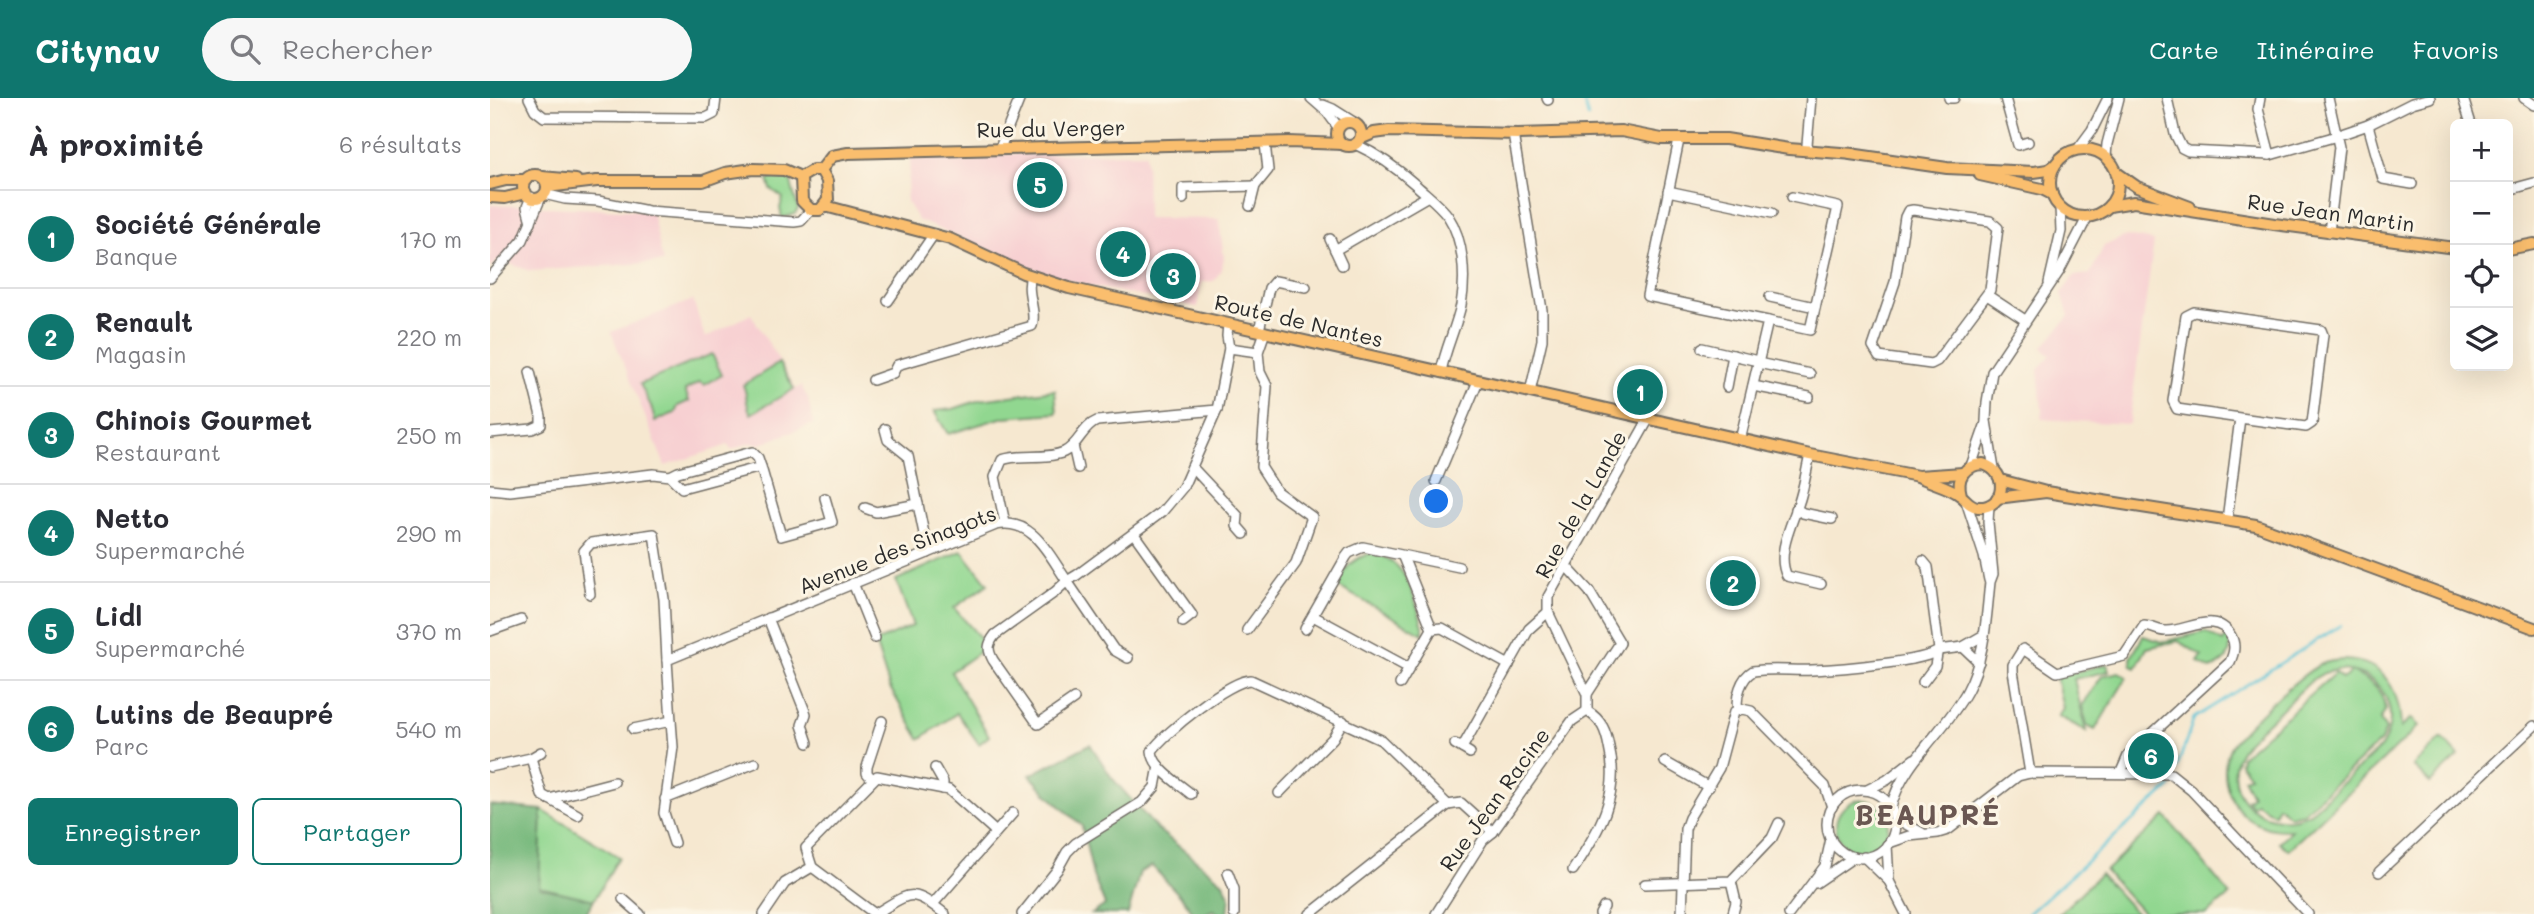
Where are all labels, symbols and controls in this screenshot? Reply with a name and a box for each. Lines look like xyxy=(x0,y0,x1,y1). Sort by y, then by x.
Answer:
search box xyxy=(202,18,692,81)
text: Citynav xyxy=(35,28,160,71)
icon: search xyxy=(226,30,264,68)
text: Rechercher xyxy=(282,32,433,66)
text: Carte xyxy=(2149,34,2219,65)
text: Itinéraire xyxy=(2257,34,2375,65)
text: Favoris xyxy=(2413,34,2499,65)
street label: Rue du Verger xyxy=(976,113,1126,143)
map controls xyxy=(2450,119,2513,371)
button: + xyxy=(2450,119,2513,182)
text: À proximité xyxy=(28,124,204,164)
text: 6 résultats xyxy=(339,129,462,159)
pin: 5 xyxy=(1017,159,1063,211)
button: − xyxy=(2450,182,2513,245)
street label: Rue Jean Martin xyxy=(2246,187,2416,237)
text: Société Générale xyxy=(95,207,321,241)
text: 1 xyxy=(46,224,56,254)
text: 170 m xyxy=(399,224,462,254)
pin: 4 xyxy=(1100,228,1146,280)
text: Banque xyxy=(95,241,178,271)
button: locate xyxy=(2450,245,2513,308)
pin: 3 xyxy=(1150,250,1196,302)
street label: Route de Nantes xyxy=(1212,287,1386,353)
text: Renault xyxy=(95,305,193,339)
button: layers xyxy=(2450,308,2513,371)
text: 2 xyxy=(45,322,57,352)
text: 220 m xyxy=(396,322,462,352)
text: Magasin xyxy=(95,339,186,369)
pin: 1 xyxy=(1617,366,1663,418)
text: Chinois Gourmet xyxy=(95,403,312,437)
text: 3 xyxy=(44,420,58,450)
text: 250 m xyxy=(396,420,462,450)
street label: Rue de la Lande xyxy=(1528,425,1632,583)
text: Restaurant xyxy=(95,437,221,467)
your location xyxy=(1419,484,1453,518)
street label: Avenue des Sinagots xyxy=(794,499,1000,599)
text: Netto xyxy=(95,501,169,535)
text: 4 xyxy=(44,518,58,548)
text: 290 m xyxy=(396,518,462,548)
text: Supermarché xyxy=(95,535,245,565)
pin: 2 xyxy=(1710,557,1756,609)
text: Lidl xyxy=(95,599,142,633)
text: 5 xyxy=(44,616,58,646)
text: 370 m xyxy=(396,616,462,646)
text: Supermarché xyxy=(95,633,245,663)
text: Lutins de Beaupré xyxy=(95,697,333,731)
text: 6 xyxy=(44,714,58,744)
text: 540 m xyxy=(395,714,462,744)
street label: Rue Jean Racine xyxy=(1433,722,1555,876)
pin: 6 xyxy=(2128,730,2174,782)
text: Parc xyxy=(95,731,148,761)
district label: BEAUPRÉ xyxy=(1855,796,2001,832)
button: Enregistrer xyxy=(28,798,238,865)
button: Partager xyxy=(252,798,462,865)

